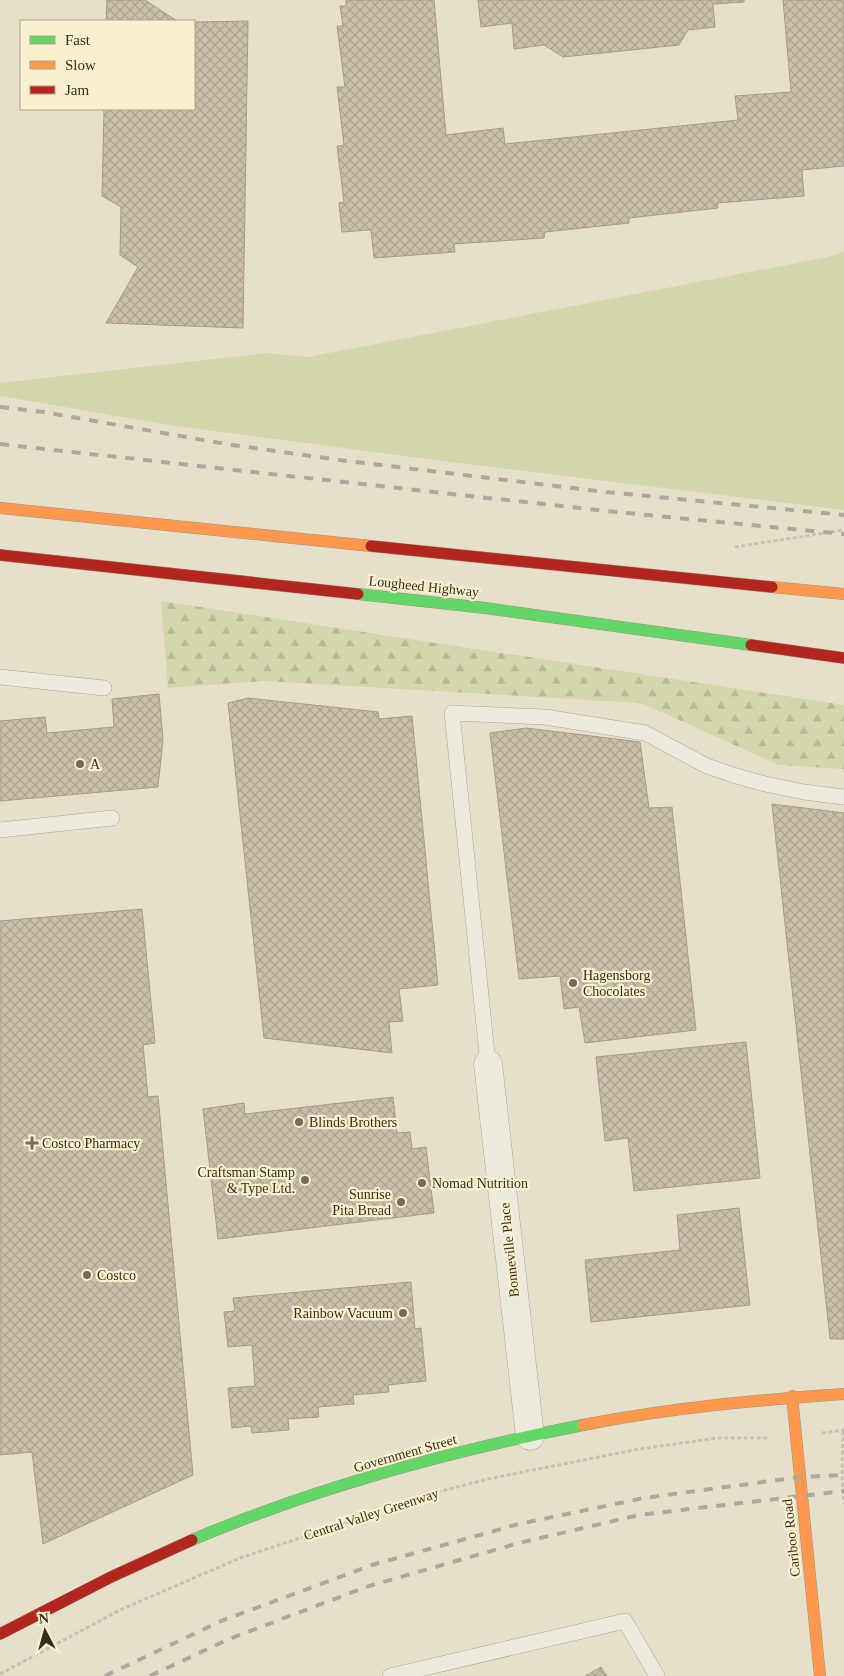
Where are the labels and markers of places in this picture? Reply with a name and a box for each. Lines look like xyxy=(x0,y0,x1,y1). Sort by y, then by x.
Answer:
place label: A xyxy=(90,757,101,772)
marker: A xyxy=(74,758,86,770)
place label: Hagensborg Chocolates xyxy=(583,968,650,999)
marker: Hagensborg Chocolates xyxy=(567,977,579,989)
place label: Blinds Brothers xyxy=(309,1115,397,1130)
marker: Blinds Brothers xyxy=(293,1116,305,1128)
place label: Costco Pharmacy xyxy=(42,1136,140,1151)
marker: Costco Pharmacy xyxy=(26,1137,38,1149)
place label: Craftsman Stamp & Type Ltd. xyxy=(197,1165,295,1196)
marker: Craftsman Stamp & Type Ltd. xyxy=(299,1174,311,1186)
place label: Nomad Nutrition xyxy=(432,1176,528,1191)
marker: Nomad Nutrition xyxy=(416,1177,428,1189)
place label: Sunrise Pita Bread xyxy=(332,1187,391,1218)
marker: Sunrise Pita Bread xyxy=(395,1196,407,1208)
place label: Costco xyxy=(97,1268,136,1283)
marker: Costco xyxy=(81,1269,93,1281)
place label: Rainbow Vacuum xyxy=(293,1306,393,1321)
marker: Rainbow Vacuum xyxy=(397,1307,409,1319)

